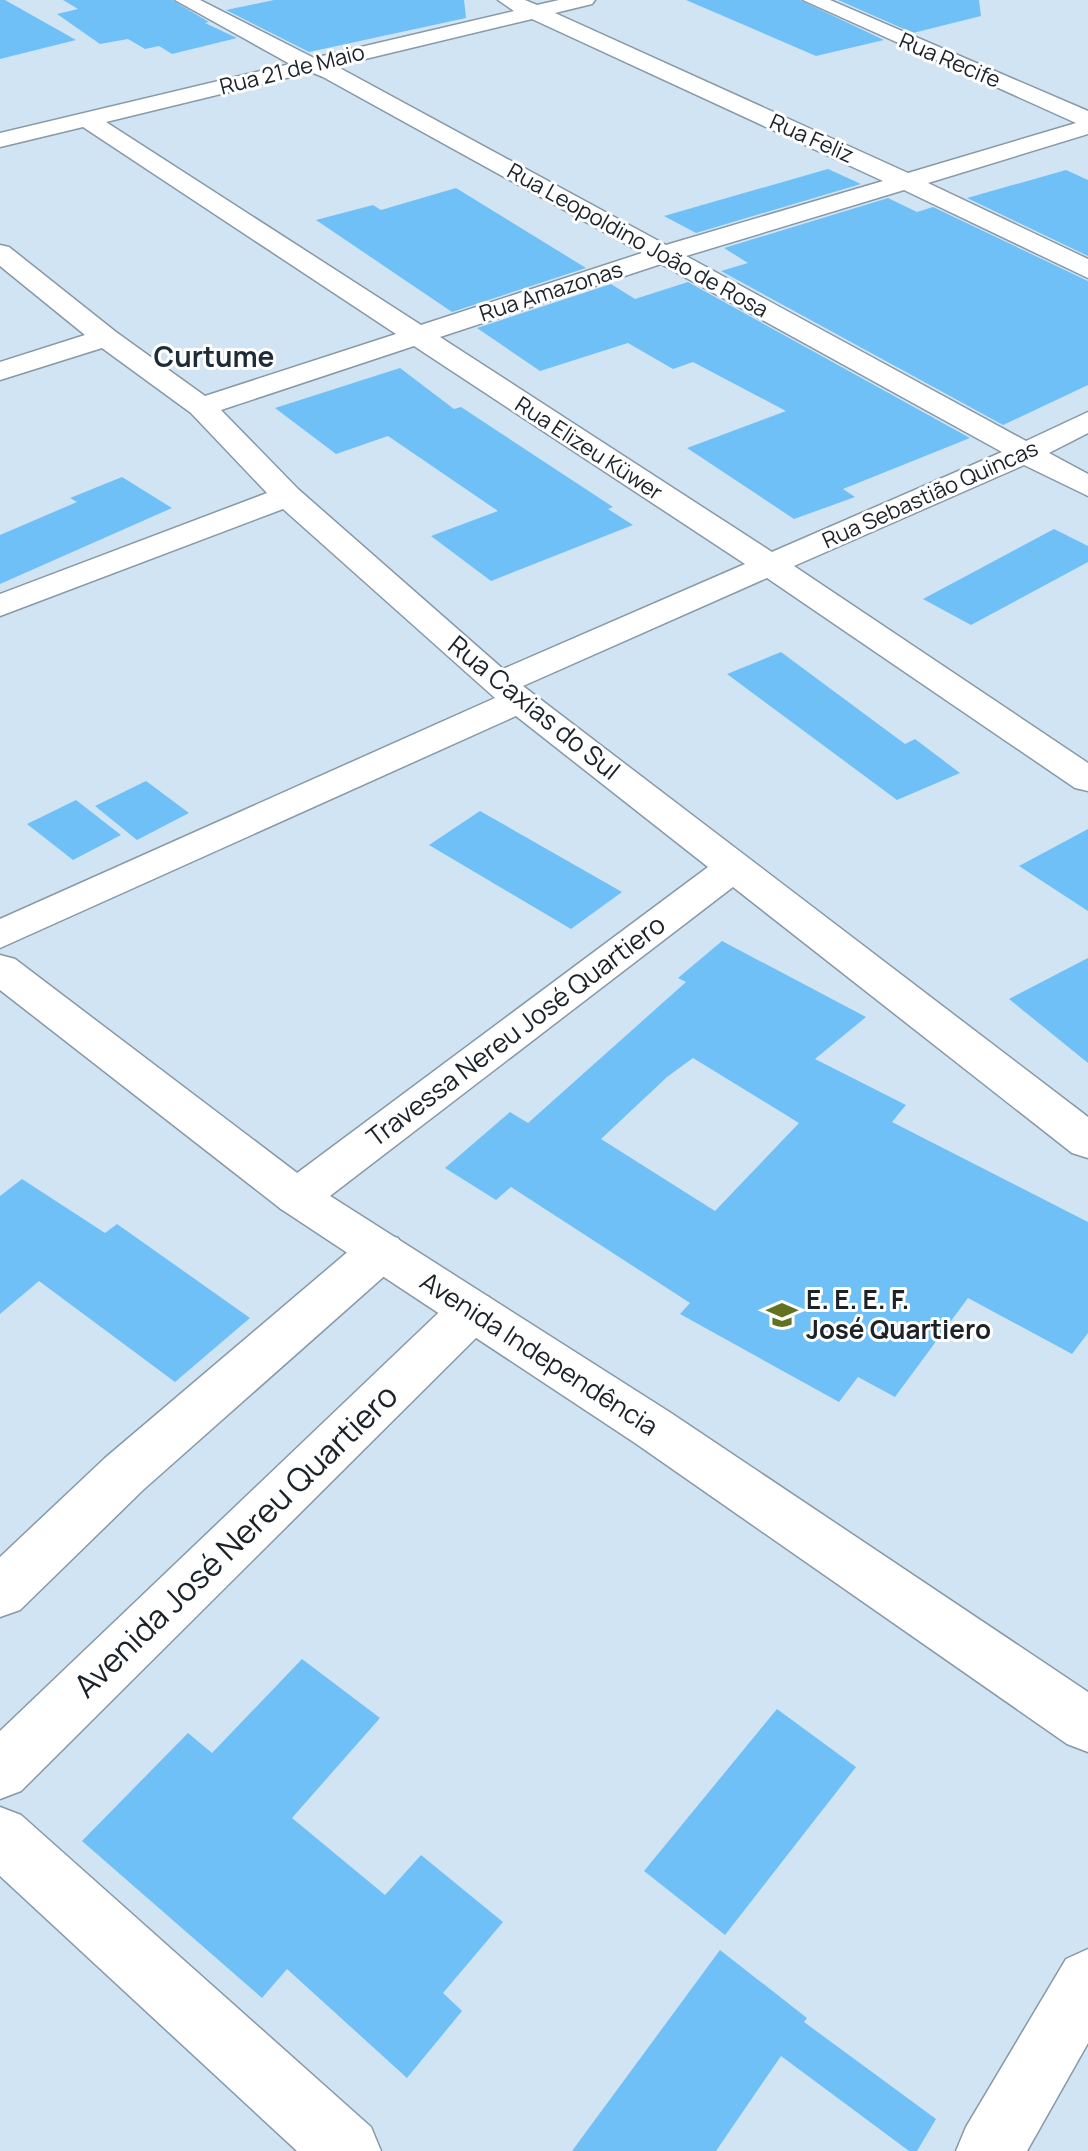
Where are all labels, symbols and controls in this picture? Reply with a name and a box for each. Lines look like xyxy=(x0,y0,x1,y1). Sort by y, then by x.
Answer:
street label: Rua Recife xyxy=(895,25,1005,95)
street label: Rua 21 de Maio xyxy=(216,37,368,101)
street label: Rua Feliz xyxy=(765,106,859,170)
street label: Rua Leopoldino João de Rosa xyxy=(502,156,774,324)
street label: Rua Amazonas xyxy=(476,254,626,328)
district label: Curtume xyxy=(154,337,274,375)
street label: Rua Elizeu Küwer xyxy=(510,389,669,507)
street label: Rua Sebastião Quincas xyxy=(817,433,1043,555)
street label: Rua Caxias do Sul xyxy=(441,627,628,788)
street label: Travessa Nereu José Quartiero xyxy=(359,906,672,1155)
street label: Avenida Independência xyxy=(414,1263,665,1444)
place label: E. E. E. F. José Quartiero xyxy=(806,1281,991,1347)
school or university icon: E. E. E. F. José Quartiero xyxy=(765,1298,799,1332)
street label: Avenida José Nereu Quartiero xyxy=(64,1374,407,1707)

